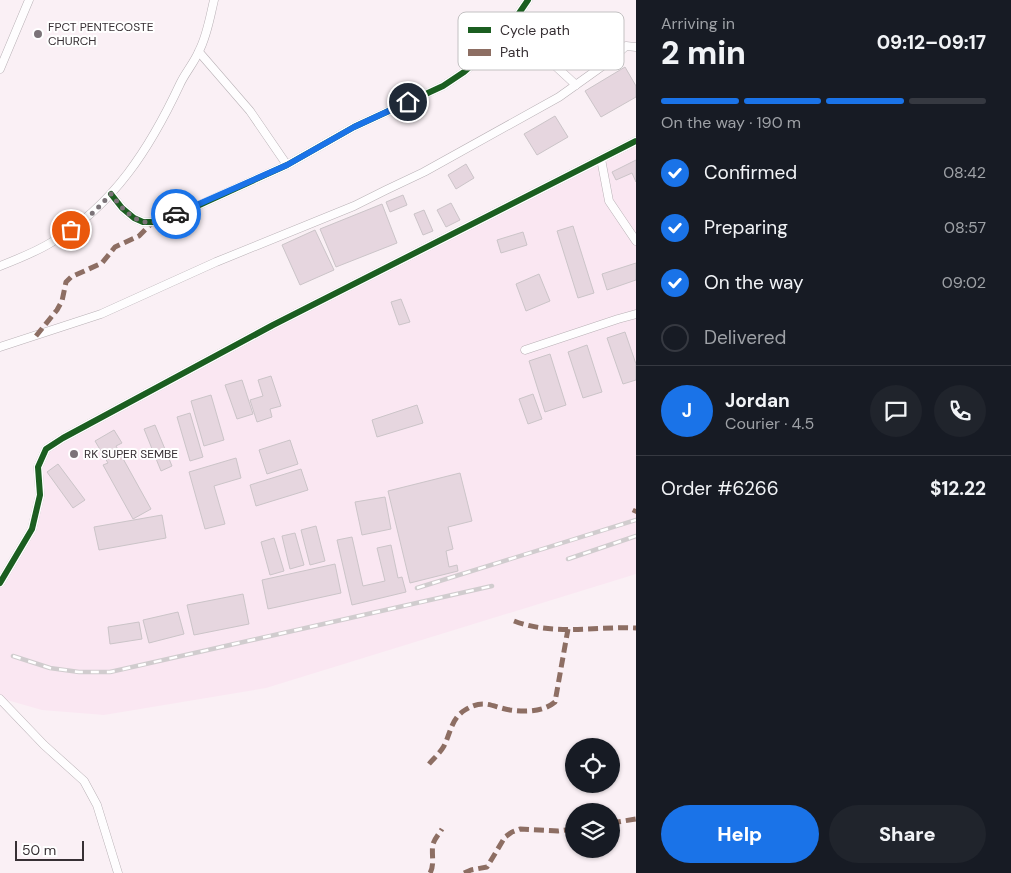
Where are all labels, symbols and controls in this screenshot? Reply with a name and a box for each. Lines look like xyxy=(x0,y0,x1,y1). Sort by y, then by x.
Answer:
legend xyxy=(458,12,624,70)
text: Arriving in xyxy=(661,13,735,34)
place label: FPCT PENTECOSTE CHURCH xyxy=(48,19,154,49)
text: Cycle path xyxy=(500,21,570,39)
marker: FPCT PENTECOSTE CHURCH xyxy=(32,28,44,40)
text: 09:12–09:17 xyxy=(877,30,986,55)
text: 2 min xyxy=(661,32,746,74)
text: Path xyxy=(500,43,529,61)
pin xyxy=(387,81,429,123)
icon: home xyxy=(394,88,422,116)
text: On the way · 190 m xyxy=(661,112,801,133)
icon: check xyxy=(661,159,689,187)
text: Confirmed xyxy=(704,160,797,185)
text: 08:42 xyxy=(943,162,986,183)
courier xyxy=(151,189,201,239)
icon: car xyxy=(162,200,190,228)
pin xyxy=(50,209,92,251)
icon: check xyxy=(661,214,689,242)
text: Preparing xyxy=(704,215,788,240)
icon: bag xyxy=(57,216,85,244)
text: 08:57 xyxy=(944,217,986,238)
icon: check xyxy=(661,269,689,297)
text: On the way xyxy=(704,270,804,295)
text: 09:02 xyxy=(942,272,986,293)
text: Delivered xyxy=(704,325,786,350)
button: chat xyxy=(870,385,922,437)
button: phone xyxy=(934,385,986,437)
text: Jordan xyxy=(725,388,790,413)
text: J xyxy=(682,398,692,423)
text: Courier · 4.5 xyxy=(725,413,814,434)
place label: RK SUPER SEMBE xyxy=(84,446,178,462)
marker: RK SUPER SEMBE xyxy=(68,448,80,460)
text: Order #6266 xyxy=(661,476,779,501)
text: $12.22 xyxy=(930,476,986,501)
map controls xyxy=(565,738,620,858)
button: locate xyxy=(565,738,620,793)
button: layers xyxy=(565,803,620,858)
button: Help xyxy=(661,805,819,863)
button: Share xyxy=(829,805,986,863)
scale bar xyxy=(15,838,84,861)
text: 50 m xyxy=(22,841,56,859)

